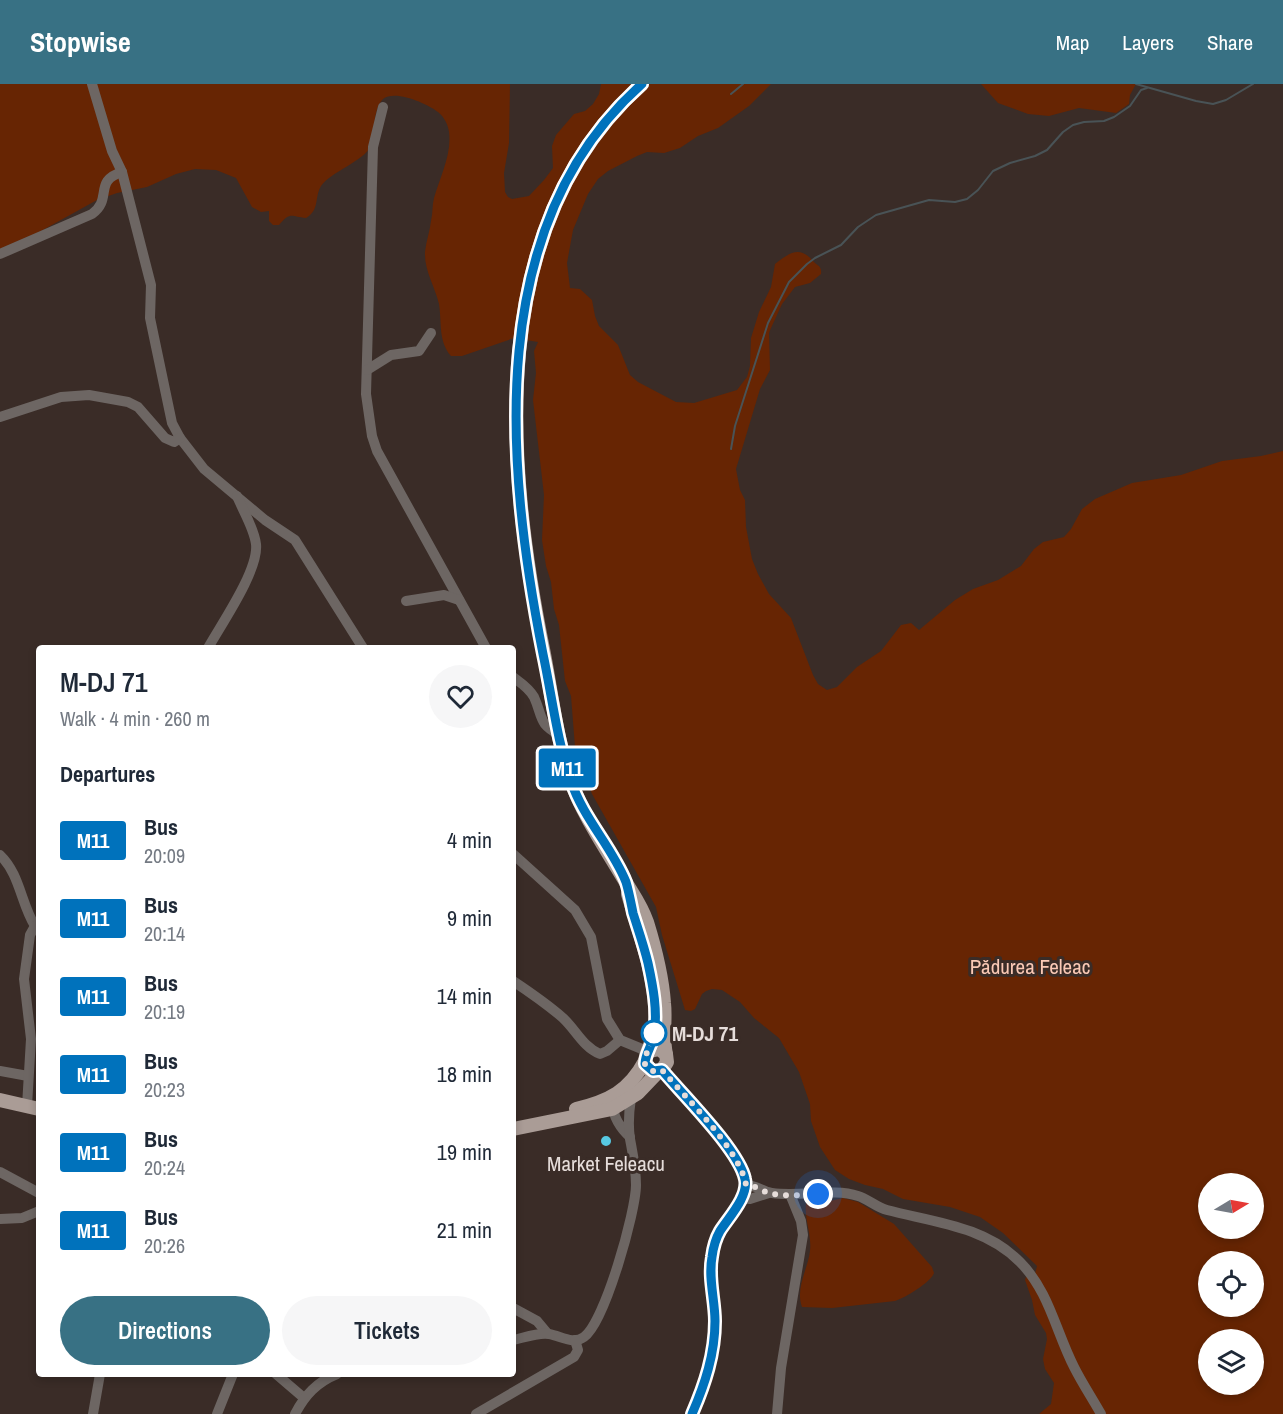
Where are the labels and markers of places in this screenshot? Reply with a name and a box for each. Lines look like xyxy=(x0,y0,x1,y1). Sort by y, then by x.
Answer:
place label: M-DJ 71 xyxy=(672,1019,738,1048)
marker: M-DJ 71 xyxy=(641,1020,667,1046)
marker: Market Feleacu xyxy=(599,1134,613,1148)
place label: Market Feleacu xyxy=(547,1149,665,1178)

